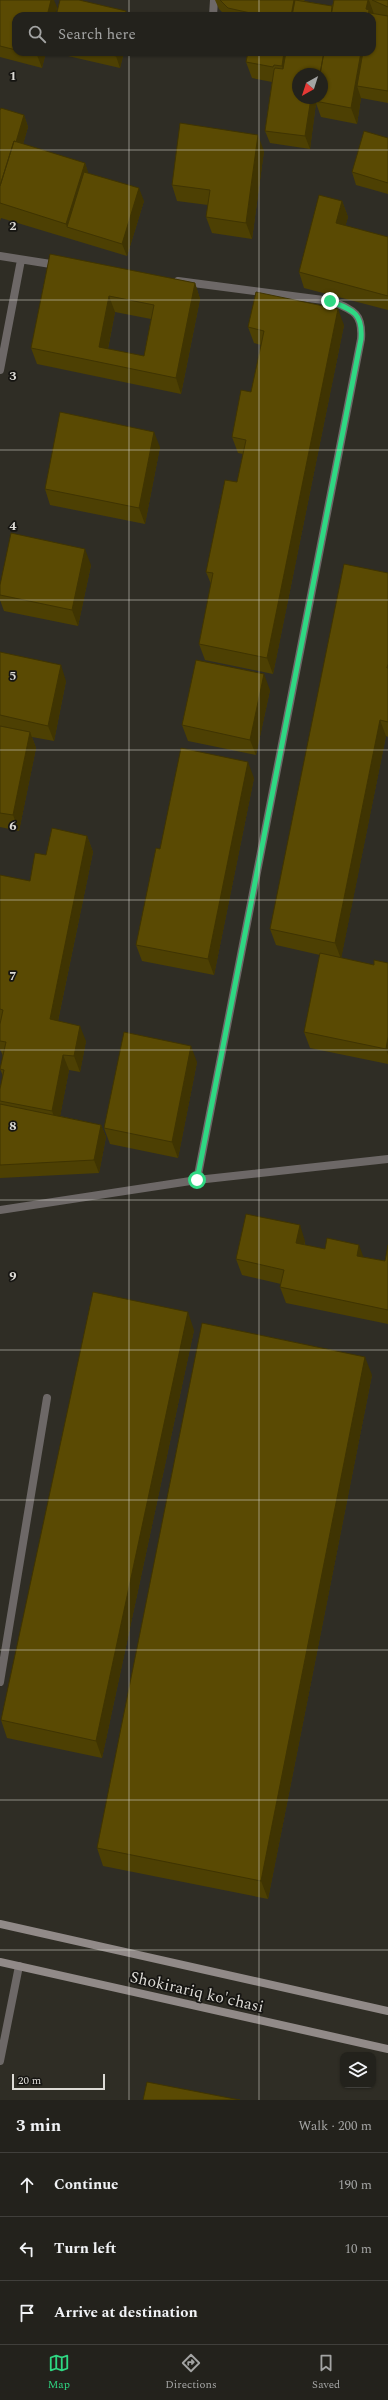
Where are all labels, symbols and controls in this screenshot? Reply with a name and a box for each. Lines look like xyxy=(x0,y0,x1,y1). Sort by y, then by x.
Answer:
search box xyxy=(12,12,376,56)
icon: search xyxy=(26,23,48,45)
text: Search here xyxy=(58,23,136,46)
text: 1 xyxy=(9,66,17,86)
north arrow xyxy=(292,68,328,104)
text: 2 xyxy=(9,216,17,236)
route end xyxy=(321,292,339,310)
text: 3 xyxy=(9,366,17,386)
text: 4 xyxy=(9,516,17,536)
text: 5 xyxy=(9,666,17,686)
text: 6 xyxy=(9,816,17,836)
text: 7 xyxy=(9,966,17,986)
text: 8 xyxy=(9,1116,17,1136)
route start xyxy=(188,1171,206,1189)
text: 9 xyxy=(9,1266,17,1286)
street label: Shokirariq ko'chasi xyxy=(128,1965,266,2019)
map controls xyxy=(340,2052,376,2088)
button: layers xyxy=(340,2052,376,2088)
scale bar xyxy=(12,2072,105,2091)
text: 20 m xyxy=(18,2072,41,2089)
text: 3 min xyxy=(16,2113,61,2139)
text: Walk · 200 m xyxy=(298,2116,372,2136)
text: Continue xyxy=(54,2173,119,2196)
icon: ahead xyxy=(16,2174,38,2196)
text: 190 m xyxy=(338,2175,372,2195)
text: Turn left xyxy=(54,2237,116,2260)
icon: left xyxy=(16,2238,38,2260)
text: 10 m xyxy=(345,2239,372,2259)
text: Arrive at destination xyxy=(54,2301,198,2324)
icon: arrive xyxy=(16,2302,38,2324)
tab: Map xyxy=(48,2352,70,2393)
tab: Directions xyxy=(165,2352,217,2393)
tab: Saved xyxy=(312,2352,340,2393)

